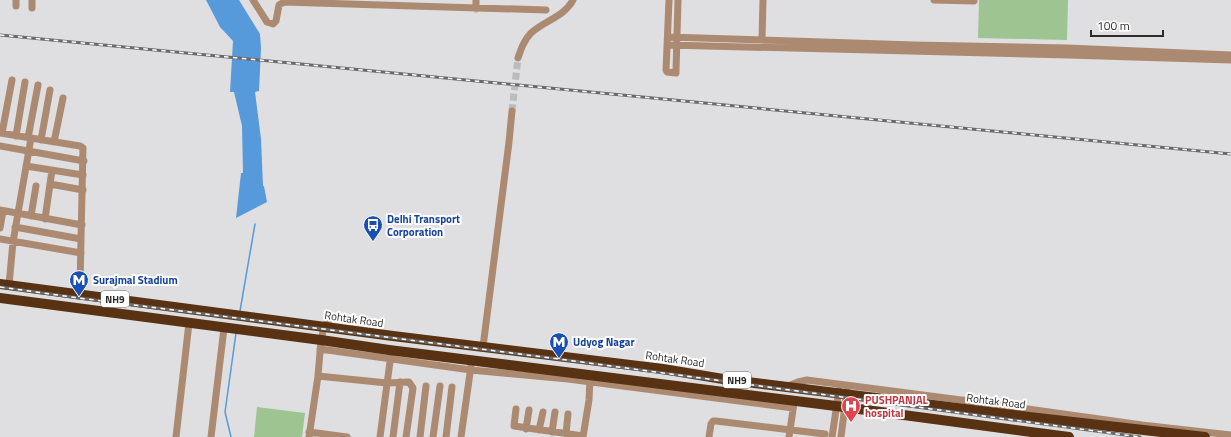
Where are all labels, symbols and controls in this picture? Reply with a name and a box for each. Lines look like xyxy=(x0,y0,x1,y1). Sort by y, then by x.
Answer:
scale bar xyxy=(1091,12,1163,38)
text: 100 m xyxy=(1097,16,1130,35)
place label: Delhi Transport Corporation xyxy=(387,211,460,240)
bus stop icon: Delhi Transport Corporation xyxy=(362,214,384,242)
metro station icon: Surajmal Stadium xyxy=(68,269,90,297)
place label: Surajmal Stadium xyxy=(93,272,178,288)
road number: NH9 xyxy=(101,291,129,307)
street label: Rohtak Road xyxy=(324,307,385,331)
metro station icon: Udyog Nagar xyxy=(548,331,570,359)
place label: Udyog Nagar xyxy=(573,334,635,350)
street label: Rohtak Road xyxy=(645,347,706,371)
road number: NH9 xyxy=(723,372,751,388)
street label: Rohtak Road xyxy=(966,389,1027,413)
place label: PUSHPANJAL hospital xyxy=(865,392,929,421)
hospital icon: PUSHPANJAL hospital xyxy=(840,395,862,423)

